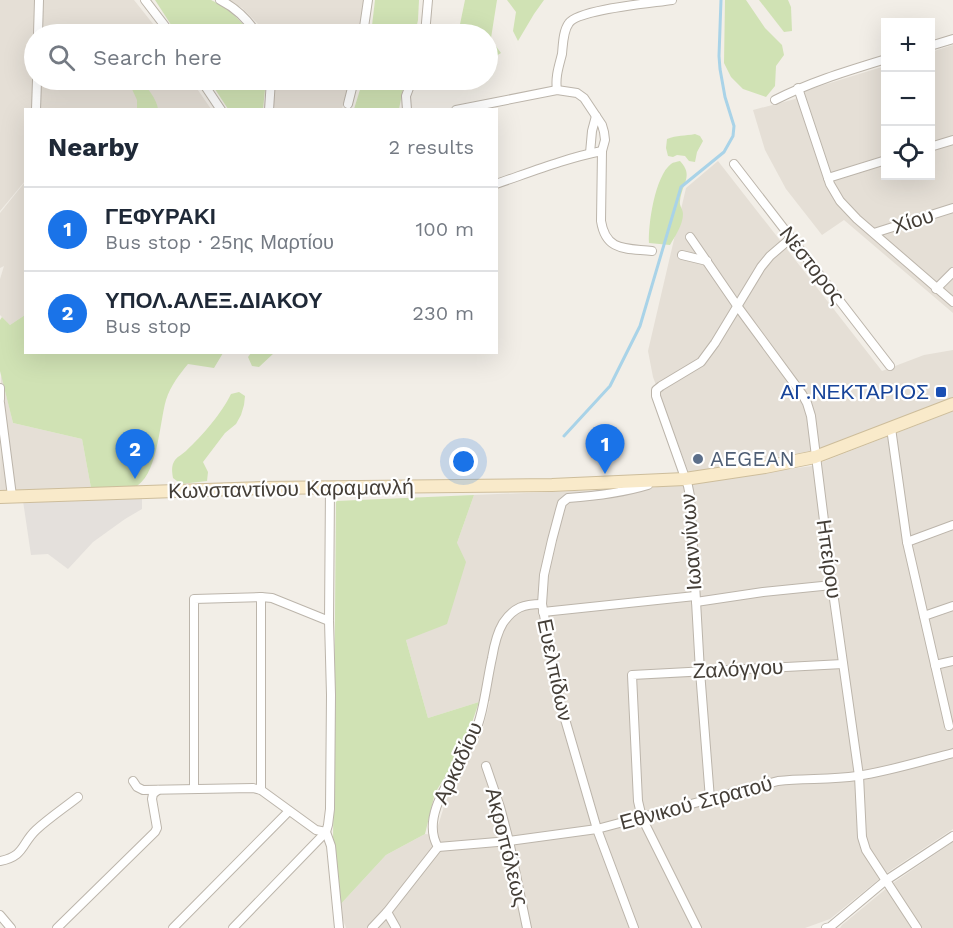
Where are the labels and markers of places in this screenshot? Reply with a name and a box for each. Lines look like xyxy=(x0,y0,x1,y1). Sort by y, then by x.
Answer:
place label: ΑΓ.ΝΕΚΤΑΡΙΟΣ xyxy=(780,379,929,404)
marker: ΑΓ.ΝΕΚΤΑΡΙΟΣ xyxy=(934,385,948,399)
pin: 1 xyxy=(586,424,624,474)
pin: 2 xyxy=(116,430,154,479)
place label: AEGEAN xyxy=(710,446,795,471)
marker: AEGEAN xyxy=(691,452,705,466)

